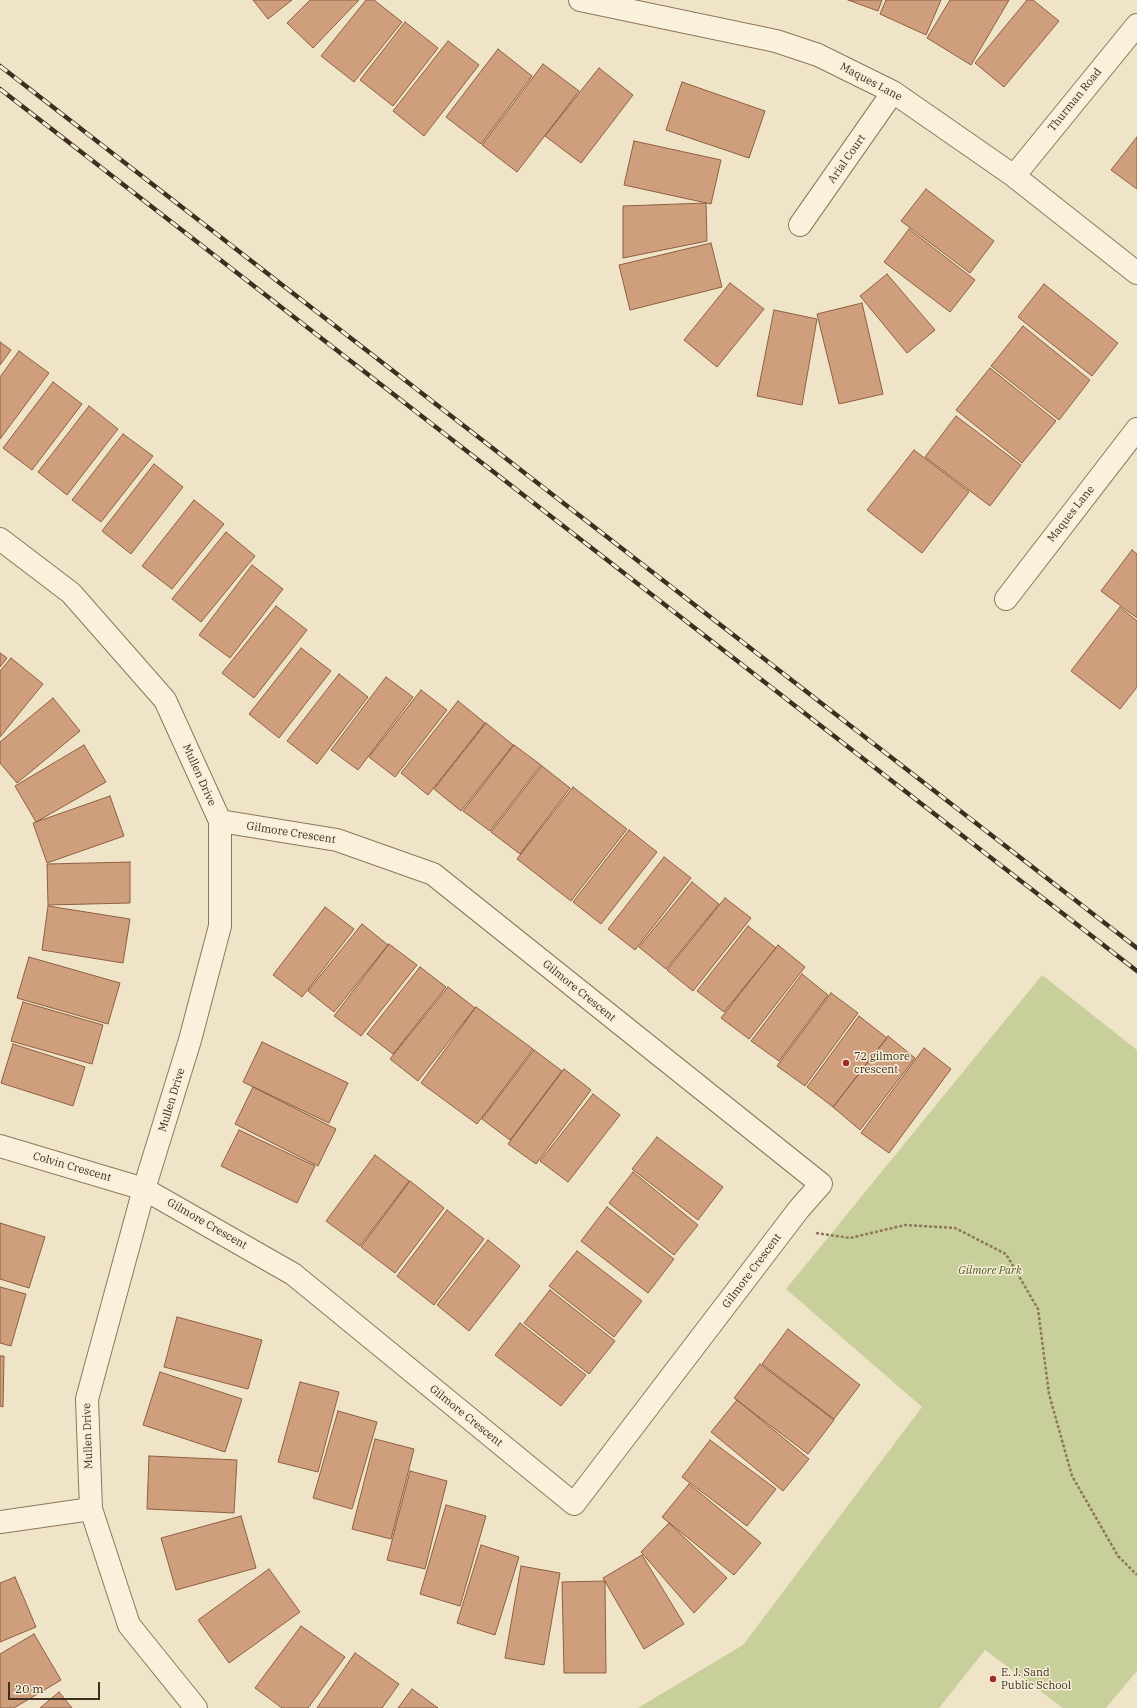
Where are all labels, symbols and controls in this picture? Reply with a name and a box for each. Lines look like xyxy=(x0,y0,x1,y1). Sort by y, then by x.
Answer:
street label: Maques Lane xyxy=(838,60,904,104)
street label: Thurman Road xyxy=(1045,66,1105,134)
street label: Arial Court xyxy=(825,132,869,186)
street label: Maques Lane xyxy=(1045,483,1097,545)
street label: Mullen Drive xyxy=(179,742,219,808)
street label: Gilmore Crescent xyxy=(245,819,337,847)
street label: Gilmore Crescent xyxy=(540,957,618,1025)
place label: 72 gilmore crescent xyxy=(854,1050,910,1076)
marker: 72 gilmore crescent xyxy=(841,1058,851,1068)
street label: Mullen Drive xyxy=(156,1066,188,1134)
street label: Colvin Crescent xyxy=(31,1150,113,1184)
street label: Gilmore Crescent xyxy=(165,1196,249,1252)
street label: Gilmore Crescent xyxy=(720,1231,784,1311)
park label: Gilmore Park xyxy=(958,1264,1022,1278)
street label: Gilmore Crescent xyxy=(427,1382,505,1450)
street label: Mullen Drive xyxy=(80,1403,96,1469)
place label: E. J. Sand Public School xyxy=(1001,1666,1071,1692)
scale bar xyxy=(10,1674,102,1700)
marker: E. J. Sand Public School xyxy=(988,1674,998,1684)
text: 20 m xyxy=(15,1681,44,1696)

